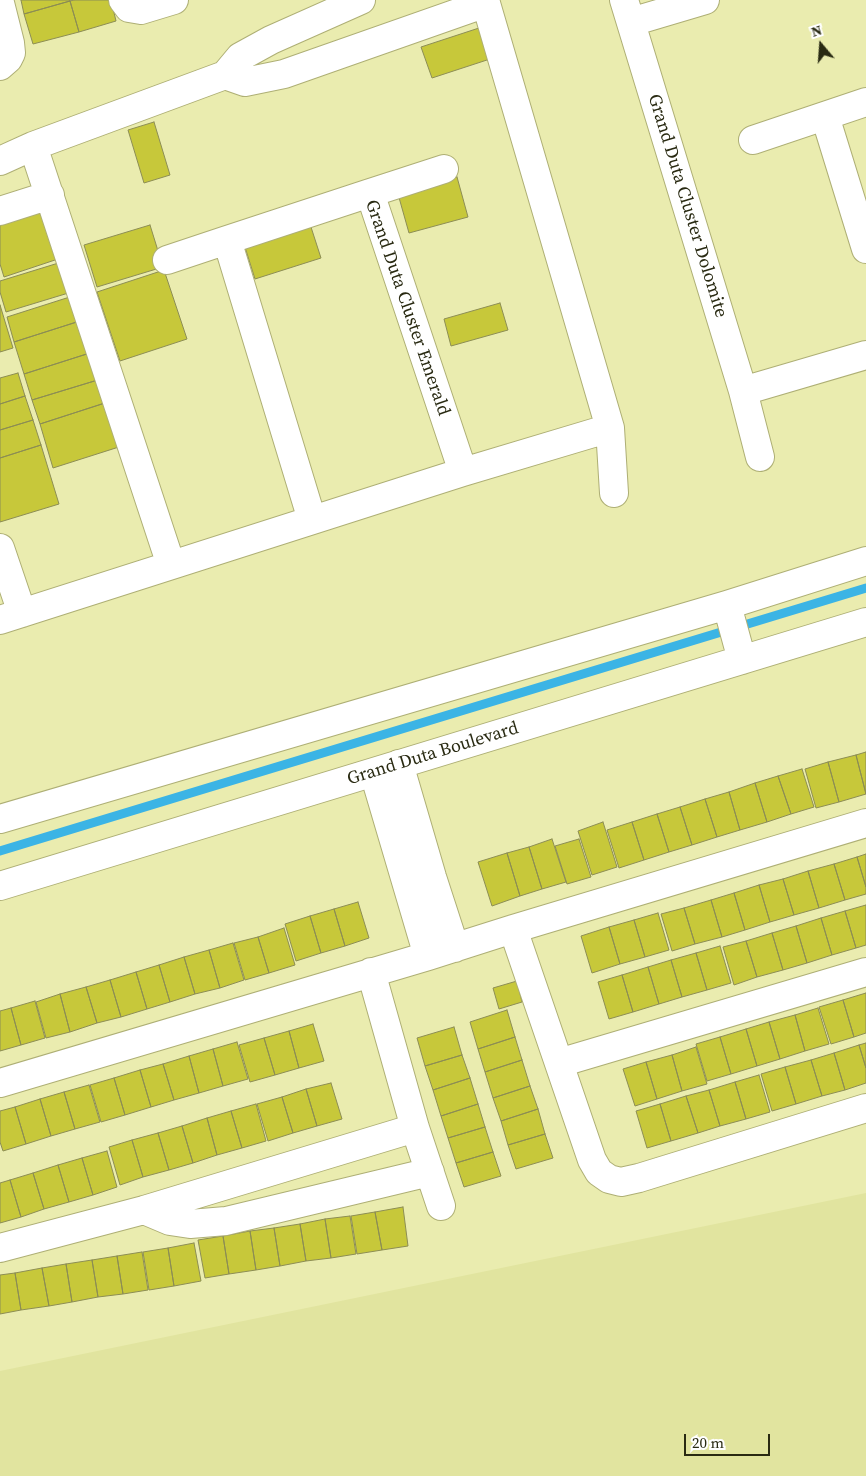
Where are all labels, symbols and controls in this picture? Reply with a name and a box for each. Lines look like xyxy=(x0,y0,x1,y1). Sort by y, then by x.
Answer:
north arrow xyxy=(796,20,846,70)
text: N xyxy=(808,20,824,42)
street label: Grand Duta Cluster Dolomite xyxy=(643,92,731,320)
street label: Grand Duta Cluster Emerald xyxy=(360,197,454,419)
street label: Grand Duta Boulevard xyxy=(345,718,521,790)
scale bar xyxy=(686,1424,772,1456)
text: 20 m xyxy=(692,1432,724,1453)

